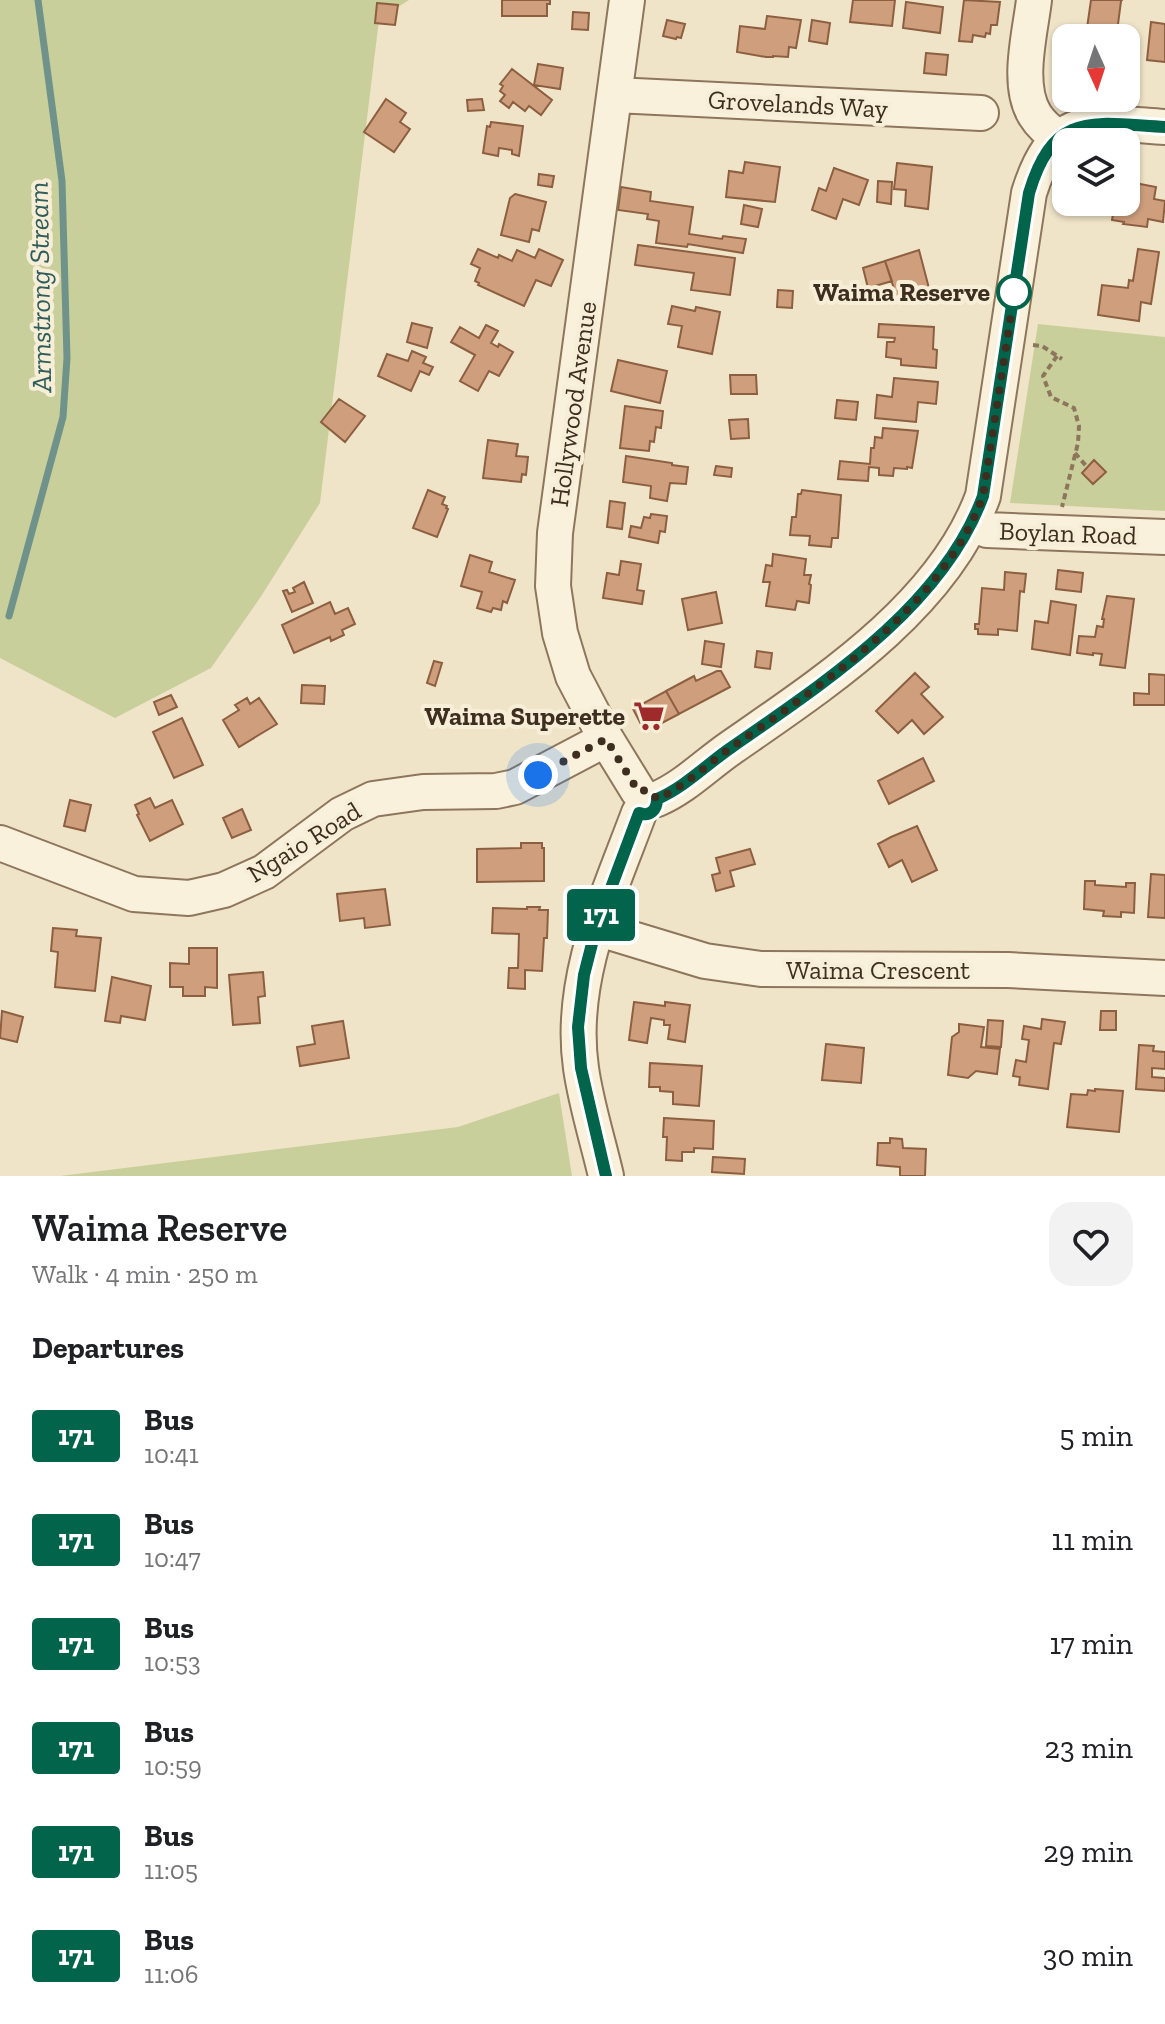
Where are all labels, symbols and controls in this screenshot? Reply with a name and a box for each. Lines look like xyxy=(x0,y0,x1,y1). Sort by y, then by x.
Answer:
north arrow xyxy=(1052,24,1140,112)
map controls xyxy=(1052,24,1140,216)
street label: Grovelands Way xyxy=(707,83,890,125)
button: layers xyxy=(1052,128,1140,216)
water label: Armstrong Stream xyxy=(22,181,58,394)
marker: Waima Reserve xyxy=(997,275,1031,309)
place label: Waima Reserve xyxy=(813,276,990,308)
street label: Hollywood Avenue xyxy=(543,299,603,509)
street label: Boylan Road xyxy=(999,515,1137,551)
supermarket icon: Waima Superette xyxy=(632,699,666,733)
place label: Waima Superette xyxy=(425,700,625,732)
your location xyxy=(518,755,558,795)
street label: Ngaio Road xyxy=(241,795,367,889)
line badge: 171 xyxy=(555,889,647,941)
text: 171 xyxy=(583,898,619,931)
street label: Waima Crescent xyxy=(786,954,970,986)
button: heart xyxy=(1049,1202,1133,1286)
text: Waima Reserve xyxy=(32,1205,287,1251)
text: Walk · 4 min · 250 m xyxy=(32,1258,258,1290)
text: Departures xyxy=(32,1330,184,1366)
text: Bus xyxy=(144,1402,194,1438)
text: 5 min xyxy=(1059,1418,1133,1454)
text: 171 xyxy=(58,1419,94,1452)
text: 10:41 xyxy=(144,1438,199,1470)
text: Bus xyxy=(144,1506,194,1542)
text: 11 min xyxy=(1052,1522,1133,1558)
text: 171 xyxy=(58,1523,94,1556)
text: 10:47 xyxy=(144,1542,201,1574)
text: Bus xyxy=(144,1610,194,1646)
text: 17 min xyxy=(1050,1626,1133,1662)
text: 171 xyxy=(58,1627,94,1660)
text: 10:53 xyxy=(144,1646,201,1678)
text: Bus xyxy=(144,1714,194,1750)
text: 23 min xyxy=(1045,1730,1133,1766)
text: 171 xyxy=(58,1731,94,1764)
text: 10:59 xyxy=(144,1750,202,1782)
text: Bus xyxy=(144,1818,194,1854)
text: 29 min xyxy=(1043,1834,1133,1870)
text: 171 xyxy=(58,1835,94,1868)
text: 11:05 xyxy=(144,1854,198,1886)
text: Bus xyxy=(144,1922,194,1958)
text: 30 min xyxy=(1043,1938,1133,1974)
text: 171 xyxy=(58,1939,94,1972)
text: 11:06 xyxy=(144,1958,199,1990)

